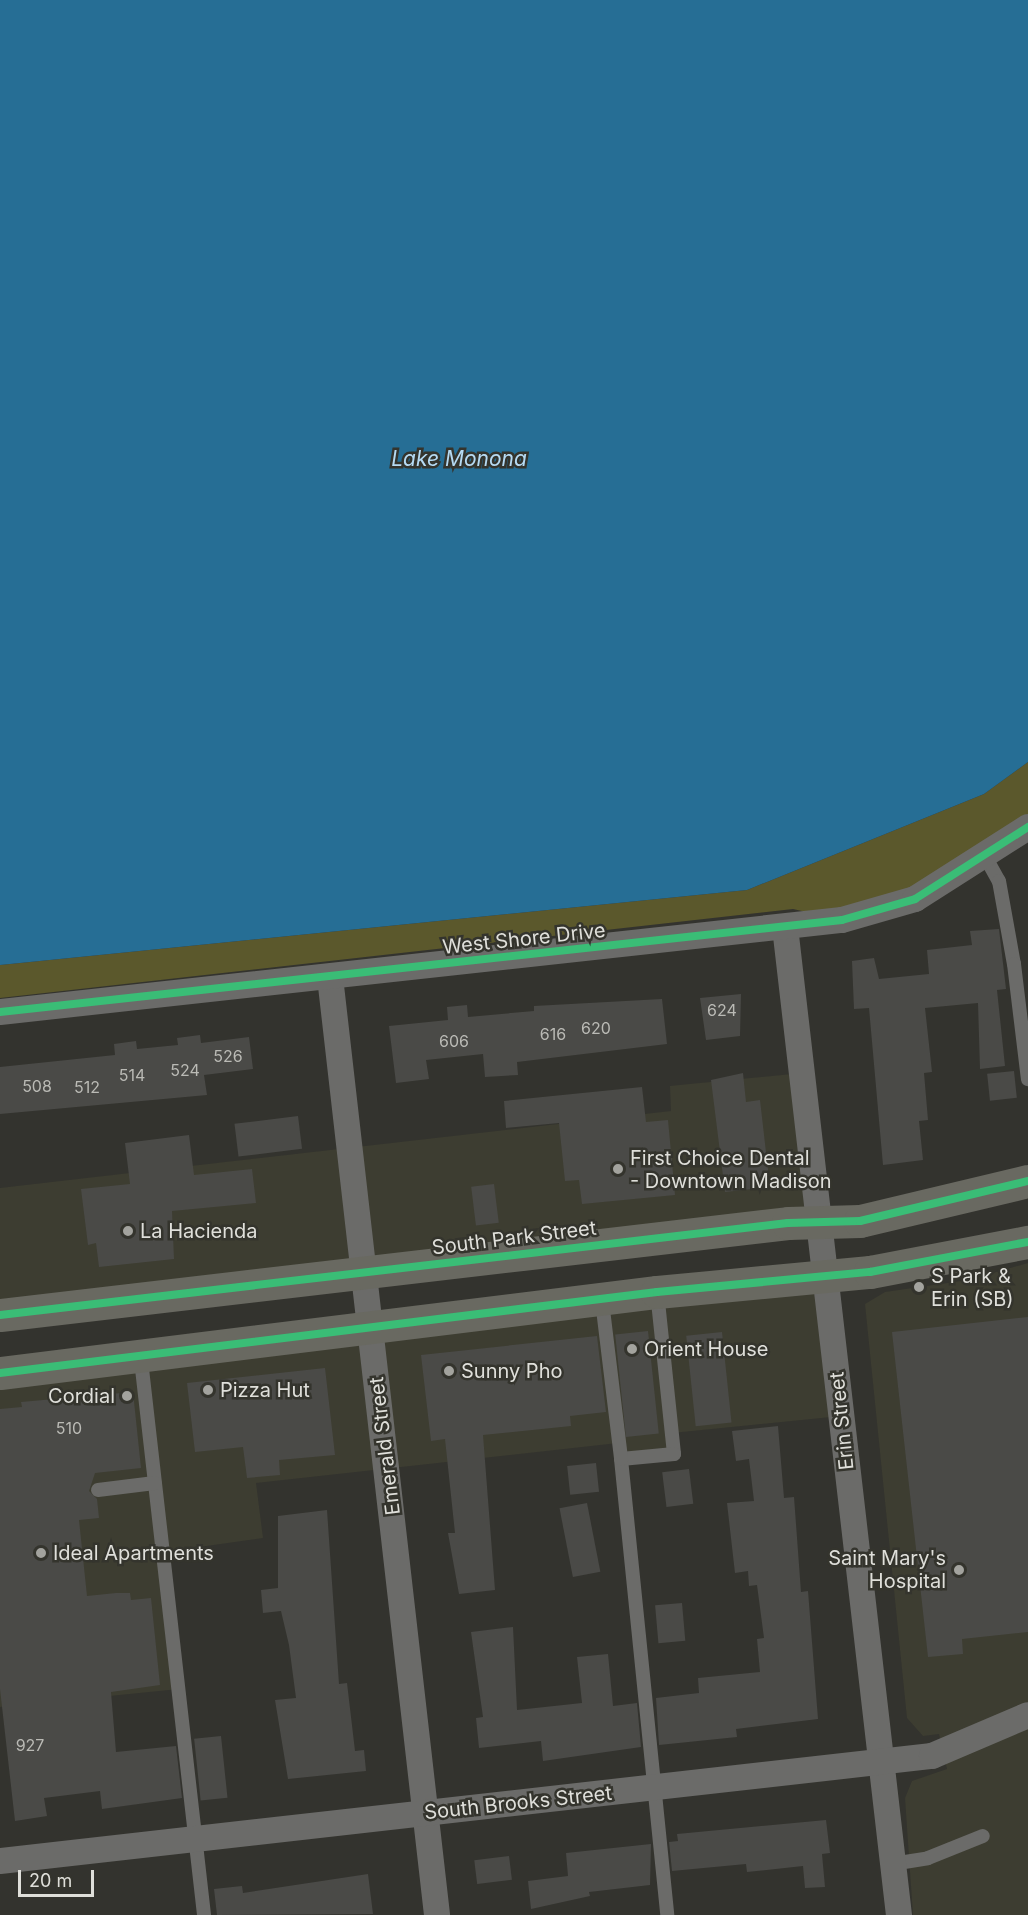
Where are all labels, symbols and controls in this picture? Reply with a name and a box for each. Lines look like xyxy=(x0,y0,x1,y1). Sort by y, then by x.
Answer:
water label: Lake Monona xyxy=(391,446,527,472)
street label: West Shore Drive xyxy=(441,919,607,959)
house number: 624 xyxy=(707,1000,737,1020)
house number: 620 xyxy=(581,1018,611,1038)
house number: 616 xyxy=(540,1024,566,1044)
house number: 606 xyxy=(439,1031,469,1051)
house number: 526 xyxy=(213,1046,243,1066)
house number: 524 xyxy=(170,1060,200,1080)
house number: 514 xyxy=(119,1065,145,1085)
house number: 508 xyxy=(22,1076,52,1096)
house number: 512 xyxy=(74,1077,100,1097)
place label: First Choice Dental - Downtown Madison xyxy=(630,1146,832,1193)
marker: First Choice Dental - Downtown Madison xyxy=(611,1162,625,1176)
street label: South Park Street xyxy=(430,1216,598,1260)
place label: La Hacienda xyxy=(140,1219,257,1243)
marker: La Hacienda xyxy=(121,1224,135,1238)
place label: S Park & Erin (SB) xyxy=(931,1264,1014,1311)
marker: S Park & Erin (SB) xyxy=(912,1280,926,1294)
place label: Orient House xyxy=(644,1337,769,1361)
marker: Orient House xyxy=(625,1342,639,1356)
place label: Sunny Pho xyxy=(461,1359,562,1383)
marker: Sunny Pho xyxy=(442,1364,456,1378)
street label: Erin Street xyxy=(825,1371,859,1471)
street label: Emerald Street xyxy=(365,1376,405,1516)
place label: Pizza Hut xyxy=(220,1378,310,1402)
marker: Pizza Hut xyxy=(201,1383,215,1397)
place label: Cordial xyxy=(48,1384,115,1408)
marker: Cordial xyxy=(120,1389,134,1403)
house number: 510 xyxy=(56,1418,82,1438)
place label: Ideal Apartments xyxy=(53,1541,214,1565)
marker: Ideal Apartments xyxy=(34,1546,48,1560)
place label: Saint Mary's Hospital xyxy=(828,1546,946,1593)
marker: Saint Mary's Hospital xyxy=(950,1561,968,1579)
house number: 927 xyxy=(16,1735,44,1755)
street label: South Brooks Street xyxy=(423,1781,613,1825)
scale bar xyxy=(21,1858,98,1896)
text: 20 m xyxy=(29,1870,72,1891)

